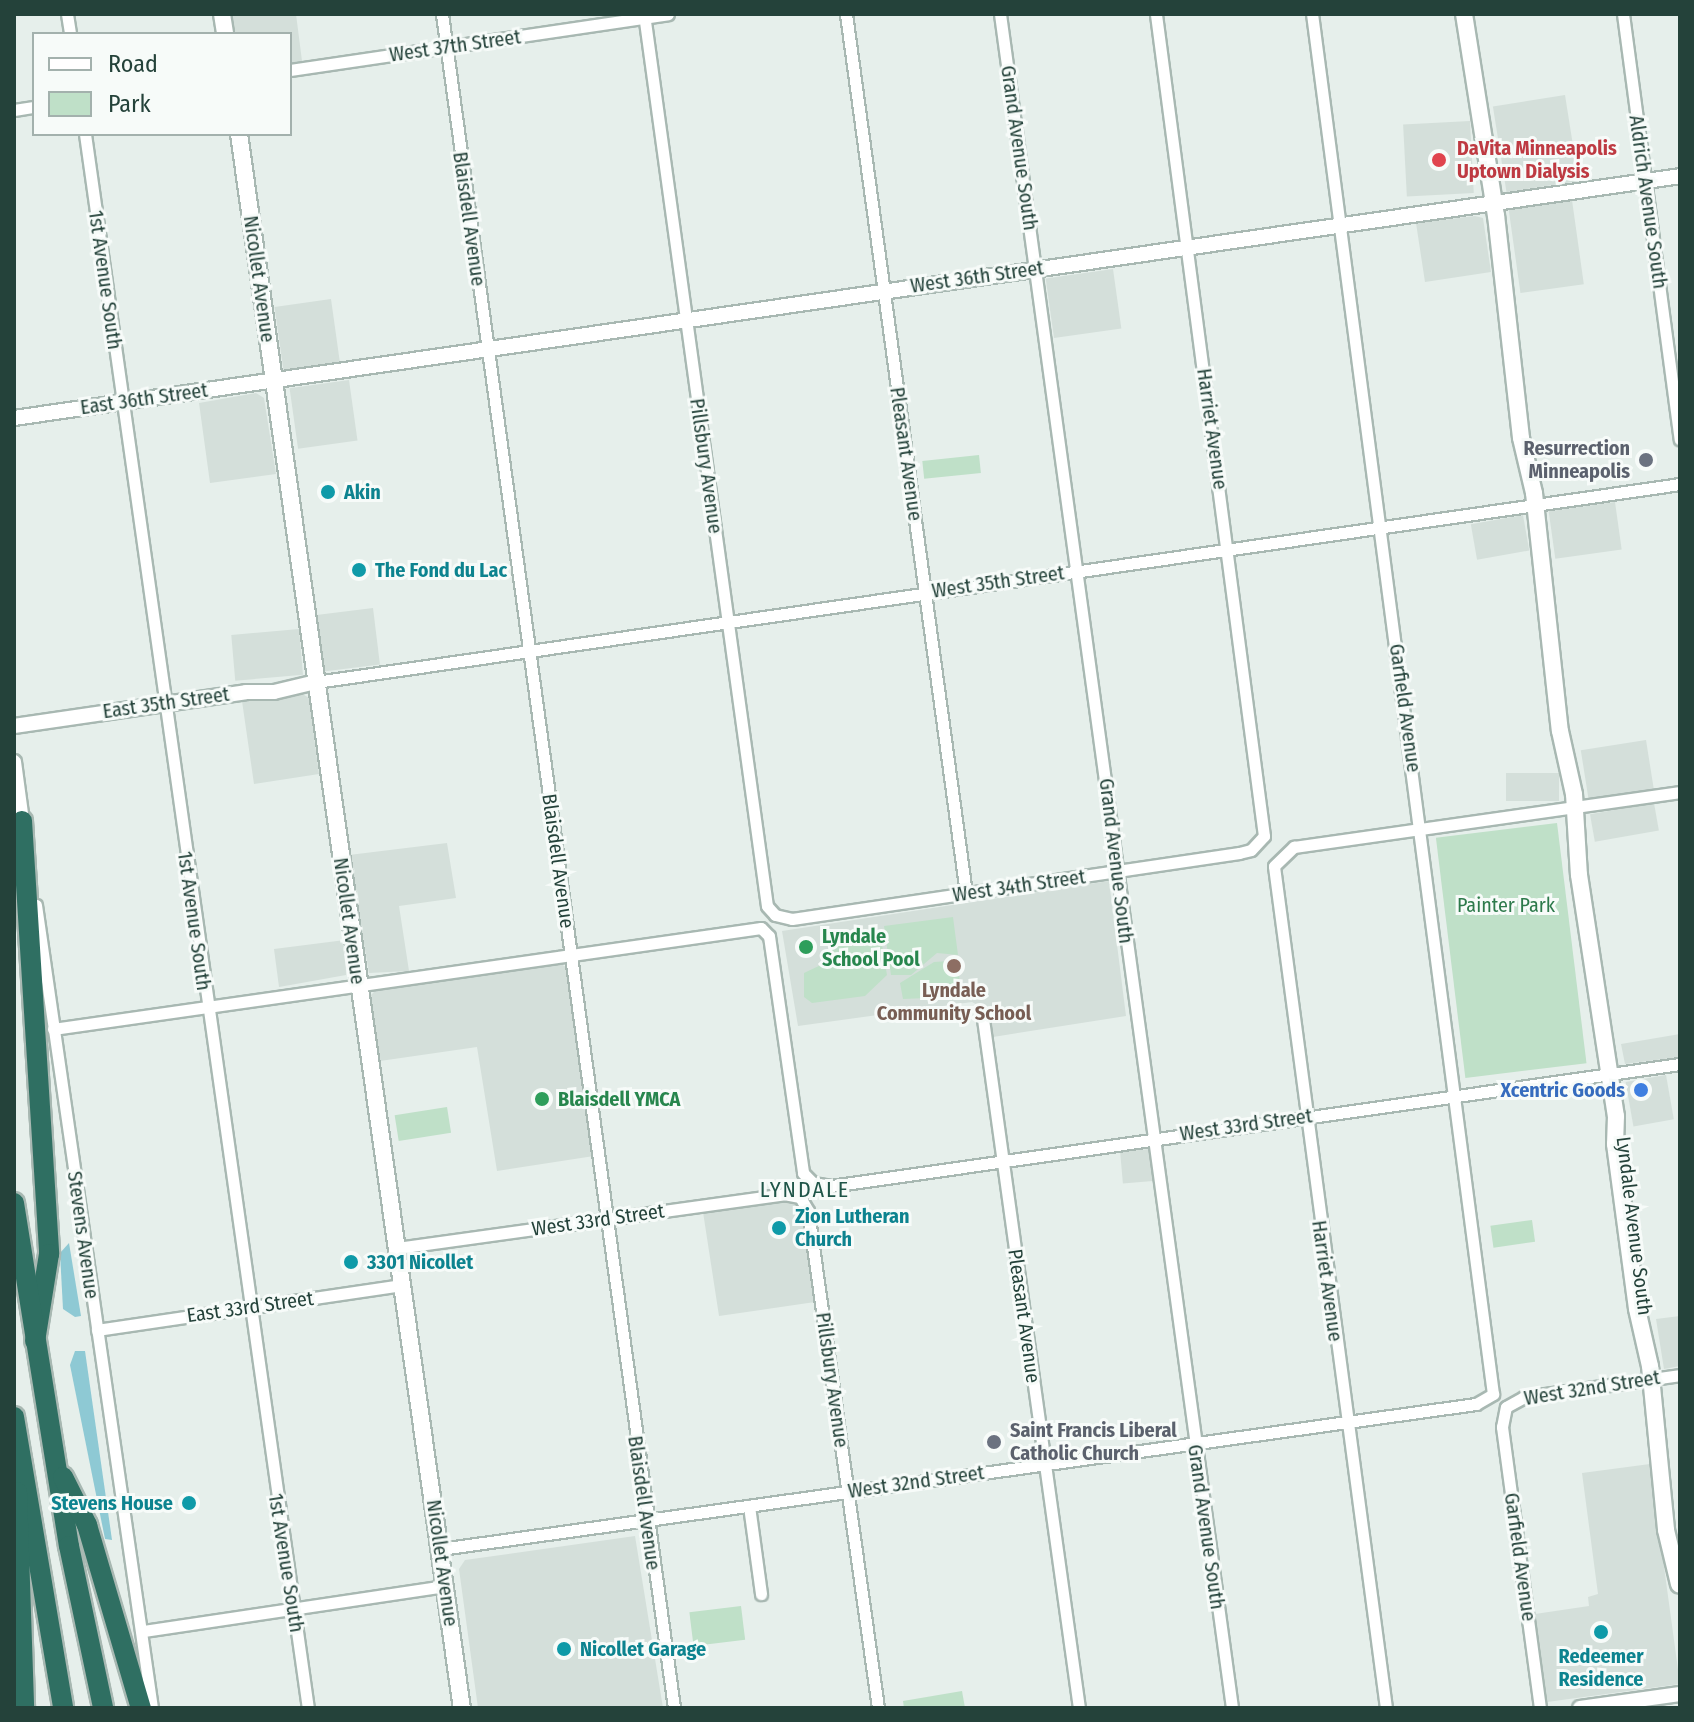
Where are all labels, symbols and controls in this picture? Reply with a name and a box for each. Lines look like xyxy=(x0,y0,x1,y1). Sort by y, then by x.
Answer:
street label: West 37th Street xyxy=(388,25,522,67)
legend xyxy=(32,32,292,136)
text: Road xyxy=(108,50,158,78)
street label: Grand Avenue South xyxy=(996,64,1042,232)
text: Park xyxy=(108,90,151,118)
street label: Aldrich Avenue South xyxy=(1624,114,1672,290)
place label: DaVita Minneapolis Uptown Dialysis xyxy=(1457,136,1617,183)
marker: DaVita Minneapolis Uptown Dialysis xyxy=(1428,149,1450,171)
street label: Blaisdell Avenue xyxy=(448,150,490,288)
street label: 1st Avenue South xyxy=(83,209,127,351)
street label: Nicollet Avenue xyxy=(238,214,280,344)
street label: West 36th Street xyxy=(909,256,1045,298)
street label: Harriet Avenue xyxy=(1192,367,1232,491)
street label: East 36th Street xyxy=(79,378,209,420)
street label: Pleasant Avenue xyxy=(885,386,927,522)
street label: Pillsbury Avenue xyxy=(685,397,727,535)
place label: Resurrection Minneapolis xyxy=(1523,436,1630,483)
marker: Resurrection Minneapolis xyxy=(1637,451,1655,469)
place label: Akin xyxy=(344,480,381,504)
marker: Akin xyxy=(319,483,337,501)
place label: The Fond du Lac xyxy=(375,558,507,582)
marker: The Fond du Lac xyxy=(350,561,368,579)
street label: West 35th Street xyxy=(930,561,1066,603)
street label: Garfield Avenue xyxy=(1384,642,1426,774)
street label: East 35th Street xyxy=(101,682,231,724)
street label: Grand Avenue South xyxy=(1094,777,1138,945)
street label: Blaisdell Avenue xyxy=(537,792,579,930)
street label: 1st Avenue South xyxy=(172,850,216,992)
street label: Nicollet Avenue xyxy=(328,856,370,986)
street label: West 34th Street xyxy=(951,865,1087,907)
park label: Painter Park xyxy=(1457,893,1555,917)
place label: Lyndale School Pool xyxy=(822,924,920,971)
marker: Lyndale School Pool xyxy=(797,938,815,956)
marker: Lyndale Community School xyxy=(945,957,963,975)
place label: Lyndale Community School xyxy=(877,978,1031,1025)
place label: Xcentric Goods xyxy=(1501,1078,1625,1102)
marker: Xcentric Goods xyxy=(1632,1081,1650,1099)
place label: Blaisdell YMCA xyxy=(558,1087,680,1111)
marker: Blaisdell YMCA xyxy=(533,1090,551,1108)
street label: West 33rd Street xyxy=(1178,1104,1314,1146)
street label: Lyndale Avenue South xyxy=(1611,1135,1657,1317)
street label: Stevens Avenue xyxy=(62,1170,104,1300)
district label: LYNDALE xyxy=(760,1177,850,1203)
street label: West 33rd Street xyxy=(530,1199,666,1241)
place label: Zion Lutheran Church xyxy=(795,1204,910,1251)
marker: Zion Lutheran Church xyxy=(770,1219,788,1237)
street label: Harriet Avenue xyxy=(1307,1219,1347,1343)
street label: Pleasant Avenue xyxy=(1003,1248,1045,1384)
place label: 3301 Nicollet xyxy=(367,1250,473,1274)
marker: 3301 Nicollet xyxy=(342,1253,360,1271)
street label: East 33rd Street xyxy=(185,1286,315,1328)
street label: Pillsbury Avenue xyxy=(811,1311,853,1449)
street label: West 32nd Street xyxy=(1522,1365,1662,1411)
place label: Saint Francis Liberal Catholic Church xyxy=(1010,1418,1177,1465)
marker: Saint Francis Liberal Catholic Church xyxy=(985,1433,1003,1451)
street label: Blaisdell Avenue xyxy=(623,1434,665,1572)
street label: Grand Avenue South xyxy=(1183,1443,1229,1611)
street label: West 32nd Street xyxy=(846,1461,986,1503)
place label: Stevens House xyxy=(51,1491,173,1515)
street label: Garfield Avenue xyxy=(1499,1491,1541,1623)
street label: 1st Avenue South xyxy=(263,1492,309,1634)
marker: Stevens House xyxy=(180,1494,198,1512)
street label: Nicollet Avenue xyxy=(421,1498,463,1628)
marker: Redeemer Residence xyxy=(1592,1623,1610,1641)
place label: Nicollet Garage xyxy=(580,1637,706,1661)
marker: Nicollet Garage xyxy=(555,1640,573,1658)
place label: Redeemer Residence xyxy=(1559,1644,1643,1691)

